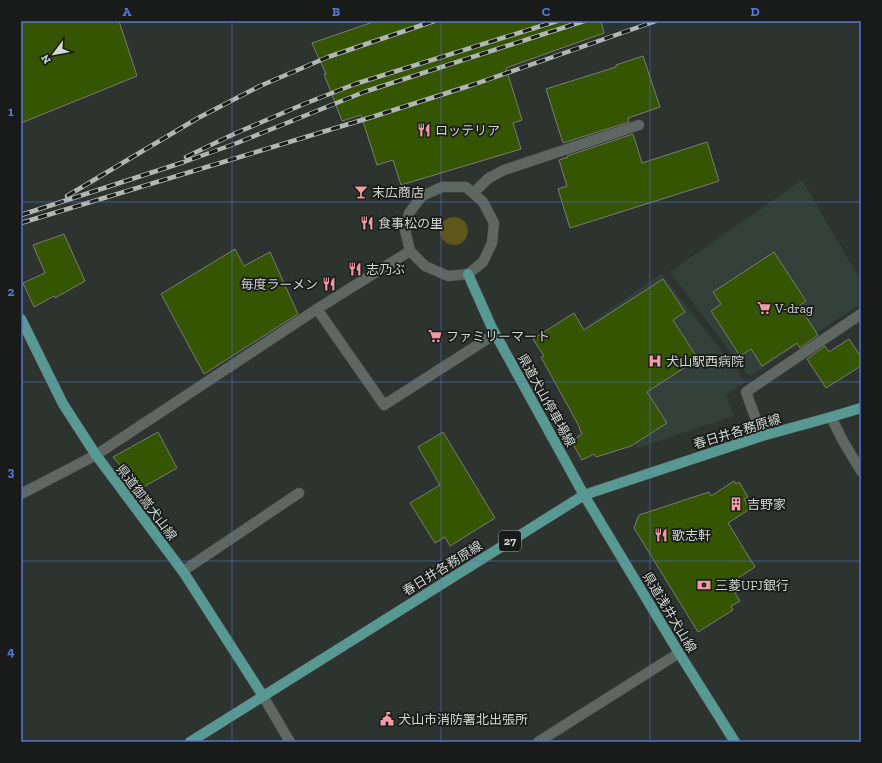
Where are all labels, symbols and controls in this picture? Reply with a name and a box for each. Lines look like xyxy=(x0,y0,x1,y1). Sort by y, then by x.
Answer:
text: A xyxy=(123,4,132,19)
text: B xyxy=(332,4,340,19)
text: C xyxy=(542,4,550,19)
text: D xyxy=(750,4,760,19)
north arrow xyxy=(34,34,74,74)
text: N xyxy=(38,52,54,66)
text: 1 xyxy=(8,104,14,119)
restaurant icon: ロッテリア xyxy=(416,122,432,138)
place label: ロッテリア xyxy=(435,123,500,138)
bar icon: 末広商店 xyxy=(353,184,369,200)
place label: 末広商店 xyxy=(372,185,424,200)
restaurant icon: 食事松の里 xyxy=(359,215,375,231)
place label: 食事松の里 xyxy=(378,216,443,231)
restaurant icon: 志乃ぶ xyxy=(347,261,363,277)
place label: 志乃ぶ xyxy=(366,262,405,277)
restaurant icon: 毎度ラーメン xyxy=(321,276,337,292)
place label: 毎度ラーメン xyxy=(241,277,318,292)
text: 2 xyxy=(8,284,15,299)
supermarket icon: V-drag xyxy=(756,300,772,316)
place label: V-drag xyxy=(774,301,813,316)
supermarket icon: ファミリーマート xyxy=(427,328,443,344)
place label: ファミリーマート xyxy=(446,329,550,344)
street label: 県道犬山停車場線 xyxy=(515,351,578,449)
hospital icon: 犬山駅西病院 xyxy=(647,353,663,369)
place label: 犬山駅西病院 xyxy=(666,354,744,369)
street label: 春日井各務原線 xyxy=(691,411,783,452)
street label: 県道御嵩犬山線 xyxy=(113,461,180,543)
text: 3 xyxy=(8,464,15,479)
building icon: 吉野家 xyxy=(728,496,744,512)
place label: 吉野家 xyxy=(747,497,786,512)
restaurant icon: 歌志軒 xyxy=(653,527,669,543)
place label: 歌志軒 xyxy=(672,528,711,543)
road number: 27 xyxy=(499,531,521,551)
street label: 春日井各務原線 xyxy=(400,538,485,599)
street label: 県道浅井犬山線 xyxy=(640,569,699,655)
bank icon: 三菱UFJ銀行 xyxy=(696,577,712,593)
place label: 三菱UFJ銀行 xyxy=(715,578,789,593)
text: 4 xyxy=(7,644,15,659)
public building icon: 犬山市消防署北出張所 xyxy=(379,711,395,727)
place label: 犬山市消防署北出張所 xyxy=(398,712,528,727)

